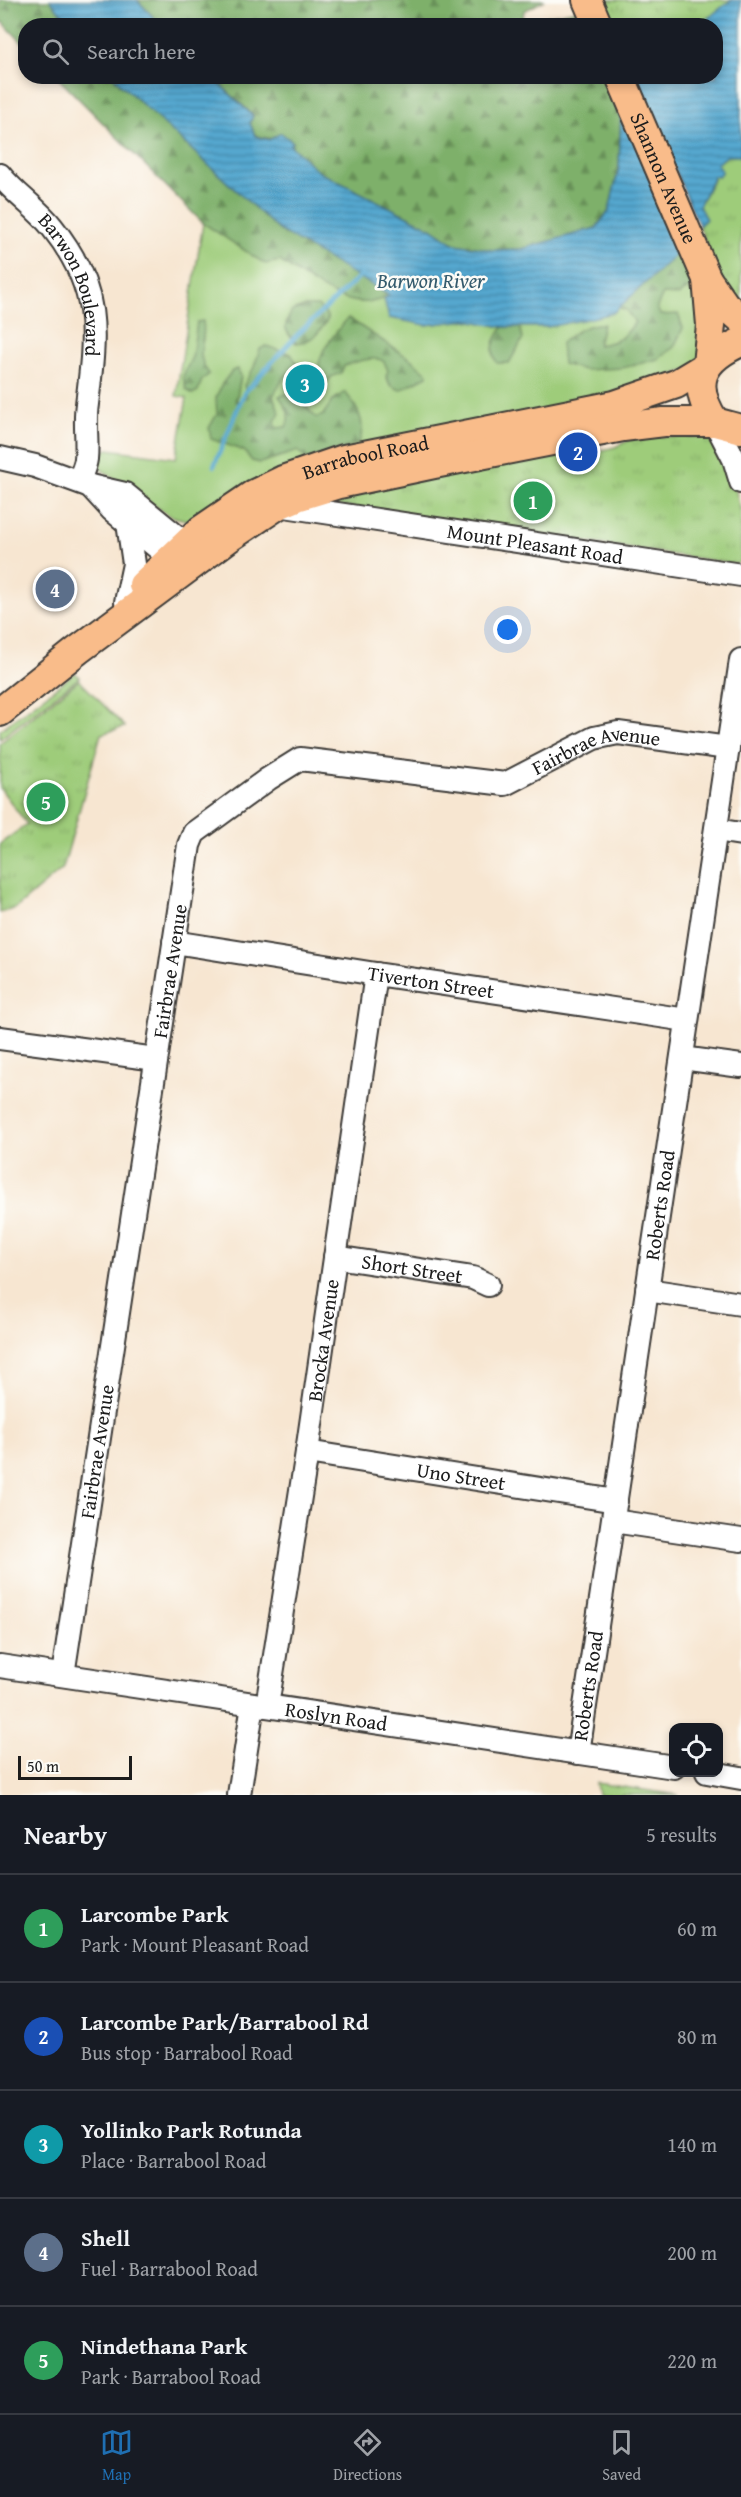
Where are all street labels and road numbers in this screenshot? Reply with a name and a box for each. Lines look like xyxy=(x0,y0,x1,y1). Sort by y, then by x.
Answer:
street label: Shannon Avenue xyxy=(623,108,705,248)
street label: Barwon Boulevard xyxy=(32,206,108,357)
street label: Barrabool Road xyxy=(298,427,431,486)
street label: Mount Pleasant Road xyxy=(445,516,625,571)
street label: Fairbrae Avenue xyxy=(526,718,662,782)
street label: Fairbrae Avenue xyxy=(145,902,194,1040)
street label: Tiverton Street xyxy=(366,958,496,1005)
street label: Roberts Road xyxy=(637,1148,682,1262)
street label: Short Street xyxy=(360,1246,465,1290)
street label: Brocka Avenue xyxy=(299,1277,346,1403)
street label: Fairbrae Avenue xyxy=(72,1382,121,1521)
street label: Uno Street xyxy=(415,1455,508,1497)
street label: Roberts Road xyxy=(565,1628,610,1743)
street label: Roslyn Road xyxy=(283,1694,390,1738)

